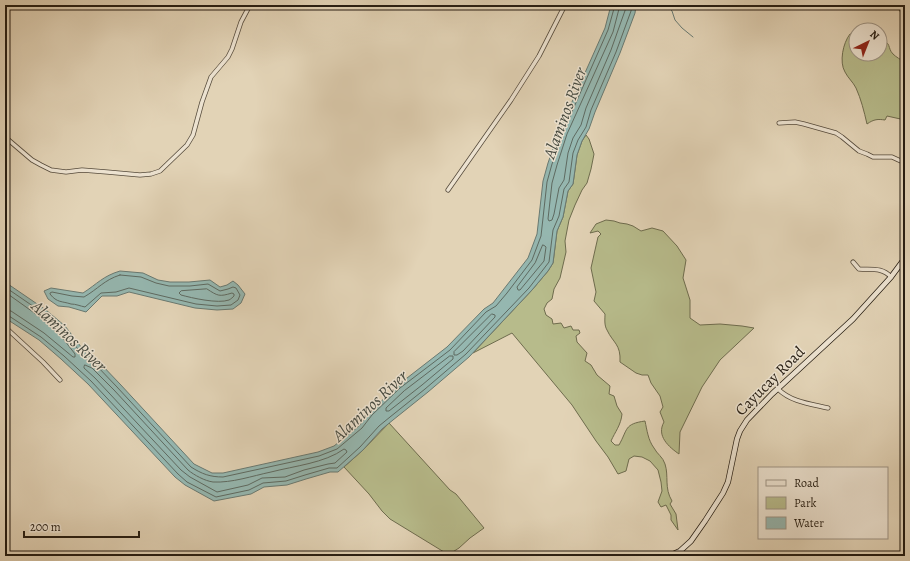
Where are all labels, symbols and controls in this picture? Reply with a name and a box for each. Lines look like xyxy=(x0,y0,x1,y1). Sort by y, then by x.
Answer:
north arrow xyxy=(848,22,888,62)
text: N xyxy=(866,27,883,43)
water label: Alaminos River xyxy=(538,63,592,163)
water label: Alaminos River xyxy=(26,294,113,378)
street label: Cayucay Road xyxy=(730,341,810,421)
water label: Alaminos River xyxy=(327,364,414,448)
legend xyxy=(758,467,888,539)
text: Road xyxy=(794,475,820,491)
text: Park xyxy=(794,495,817,511)
scale bar xyxy=(24,513,139,539)
text: Water xyxy=(793,515,824,531)
text: 200 m xyxy=(30,519,61,535)

